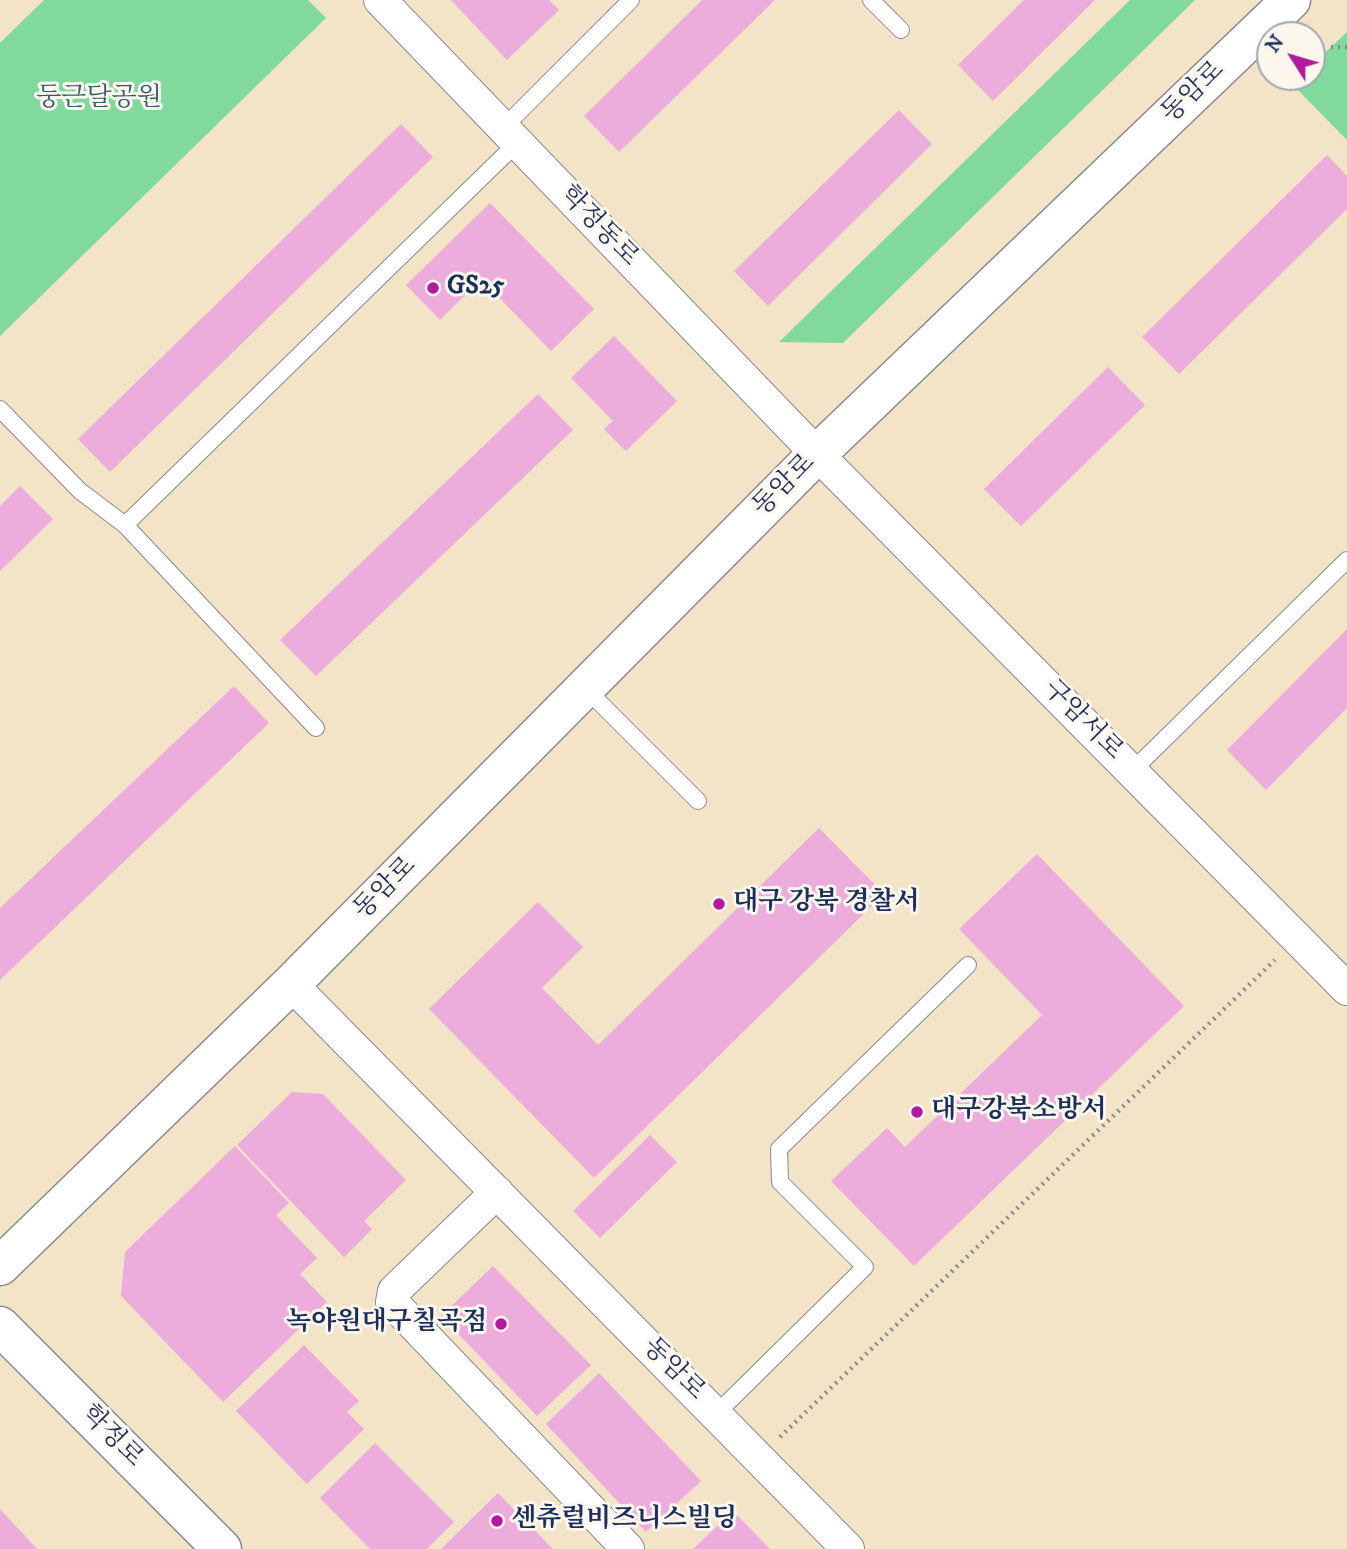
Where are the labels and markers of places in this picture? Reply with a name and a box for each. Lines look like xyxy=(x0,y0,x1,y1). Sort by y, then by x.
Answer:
place label: GS25 xyxy=(447,272,504,304)
marker: GS25 xyxy=(425,280,441,296)
place label: 대구 강북 경찰서 xyxy=(733,888,920,920)
marker: 대구 강북 경찰서 xyxy=(711,896,727,912)
place label: 대구강북소방서 xyxy=(931,1096,1107,1128)
marker: 대구강북소방서 xyxy=(909,1104,925,1120)
place label: 녹야원대구칠곡점 xyxy=(286,1308,487,1340)
marker: 녹야원대구칠곡점 xyxy=(493,1316,509,1332)
place label: 센츄럴비즈니스빌딩 xyxy=(511,1505,737,1537)
marker: 센츄럴비즈니스빌딩 xyxy=(489,1513,505,1529)

